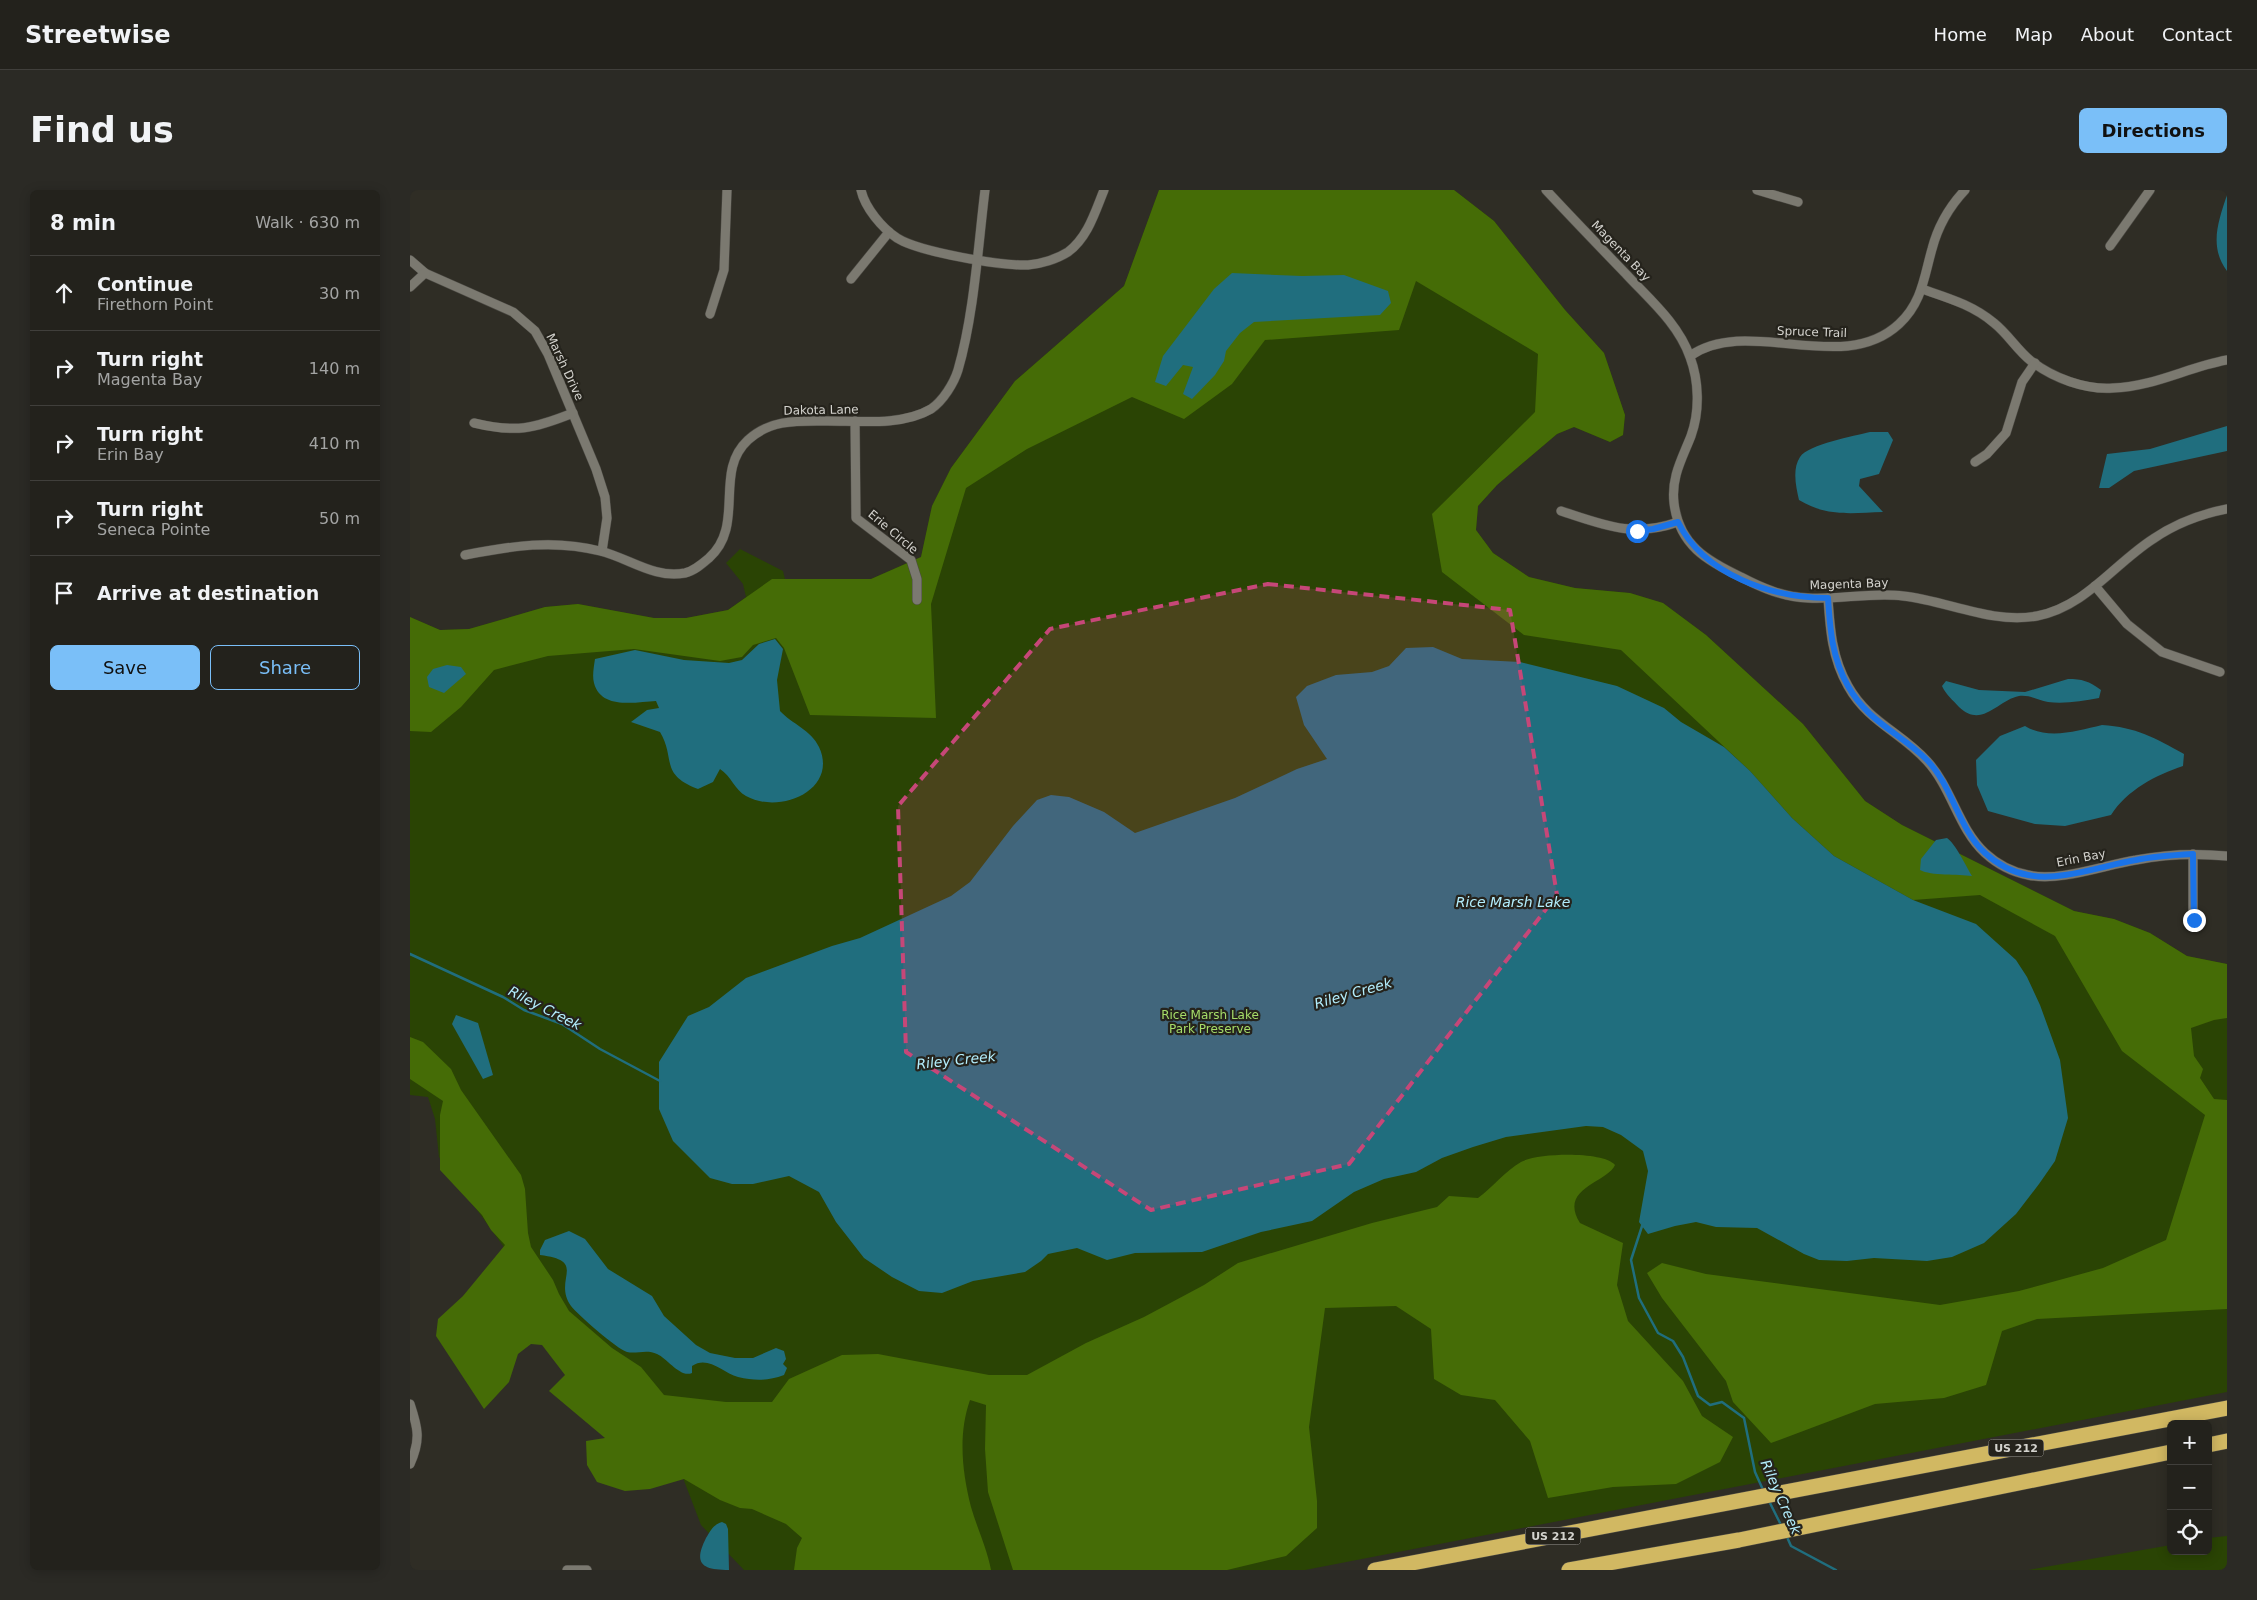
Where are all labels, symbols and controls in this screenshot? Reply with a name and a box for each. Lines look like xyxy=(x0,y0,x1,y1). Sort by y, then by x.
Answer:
text: Streetwise xyxy=(25,21,171,49)
text: Home xyxy=(1934,24,1987,45)
text: Map xyxy=(2015,24,2053,45)
text: About xyxy=(2081,24,2134,45)
text: Contact xyxy=(2162,24,2232,45)
button: Directions xyxy=(2079,108,2227,153)
text: Find us xyxy=(30,110,174,150)
text: 8 min xyxy=(50,211,116,235)
text: Walk · 630 m xyxy=(255,213,360,232)
street label: Magenta Bay xyxy=(1589,218,1653,284)
text: Continue xyxy=(97,273,193,295)
icon: ahead xyxy=(50,279,78,307)
text: 30 m xyxy=(319,284,360,303)
text: Firethorn Point xyxy=(97,295,213,314)
street label: Spruce Trail xyxy=(1777,324,1847,340)
street label: Marsh Drive xyxy=(543,331,587,403)
text: Turn right xyxy=(97,348,203,370)
icon: right xyxy=(50,354,78,382)
text: 140 m xyxy=(309,359,360,378)
text: Magenta Bay xyxy=(97,370,202,389)
street label: Dakota Lane xyxy=(783,402,859,418)
text: Turn right xyxy=(97,423,203,445)
icon: right xyxy=(50,429,78,457)
text: 410 m xyxy=(309,434,360,453)
text: Erin Bay xyxy=(97,445,164,464)
text: Turn right xyxy=(97,498,203,520)
icon: right xyxy=(50,504,78,532)
street label: Erie Circle xyxy=(865,507,921,557)
text: 50 m xyxy=(319,509,360,528)
text: Seneca Pointe xyxy=(97,520,210,539)
route start xyxy=(1626,520,1649,543)
street label: Magenta Bay xyxy=(1809,576,1889,592)
icon: arrive xyxy=(50,579,78,607)
text: Arrive at destination xyxy=(97,582,319,604)
button: Save xyxy=(50,645,200,690)
button: Share xyxy=(210,645,360,690)
street label: Erin Bay xyxy=(2055,846,2107,870)
water label: Rice Marsh Lake xyxy=(1456,894,1570,910)
route end xyxy=(2183,909,2206,932)
water label: Riley Creek xyxy=(1312,974,1394,1012)
water label: Riley Creek xyxy=(506,983,585,1034)
park label: Rice Marsh Lake Park Preserve xyxy=(1161,1008,1259,1036)
water label: Riley Creek xyxy=(916,1048,997,1072)
map controls xyxy=(2167,1420,2212,1555)
button: + xyxy=(2167,1420,2212,1465)
road number: US 212 xyxy=(1988,1440,2044,1456)
water label: Riley Creek xyxy=(1757,1457,1805,1537)
button: − xyxy=(2167,1465,2212,1510)
button: locate xyxy=(2167,1510,2212,1555)
road number: US 212 xyxy=(1526,1528,1580,1544)

